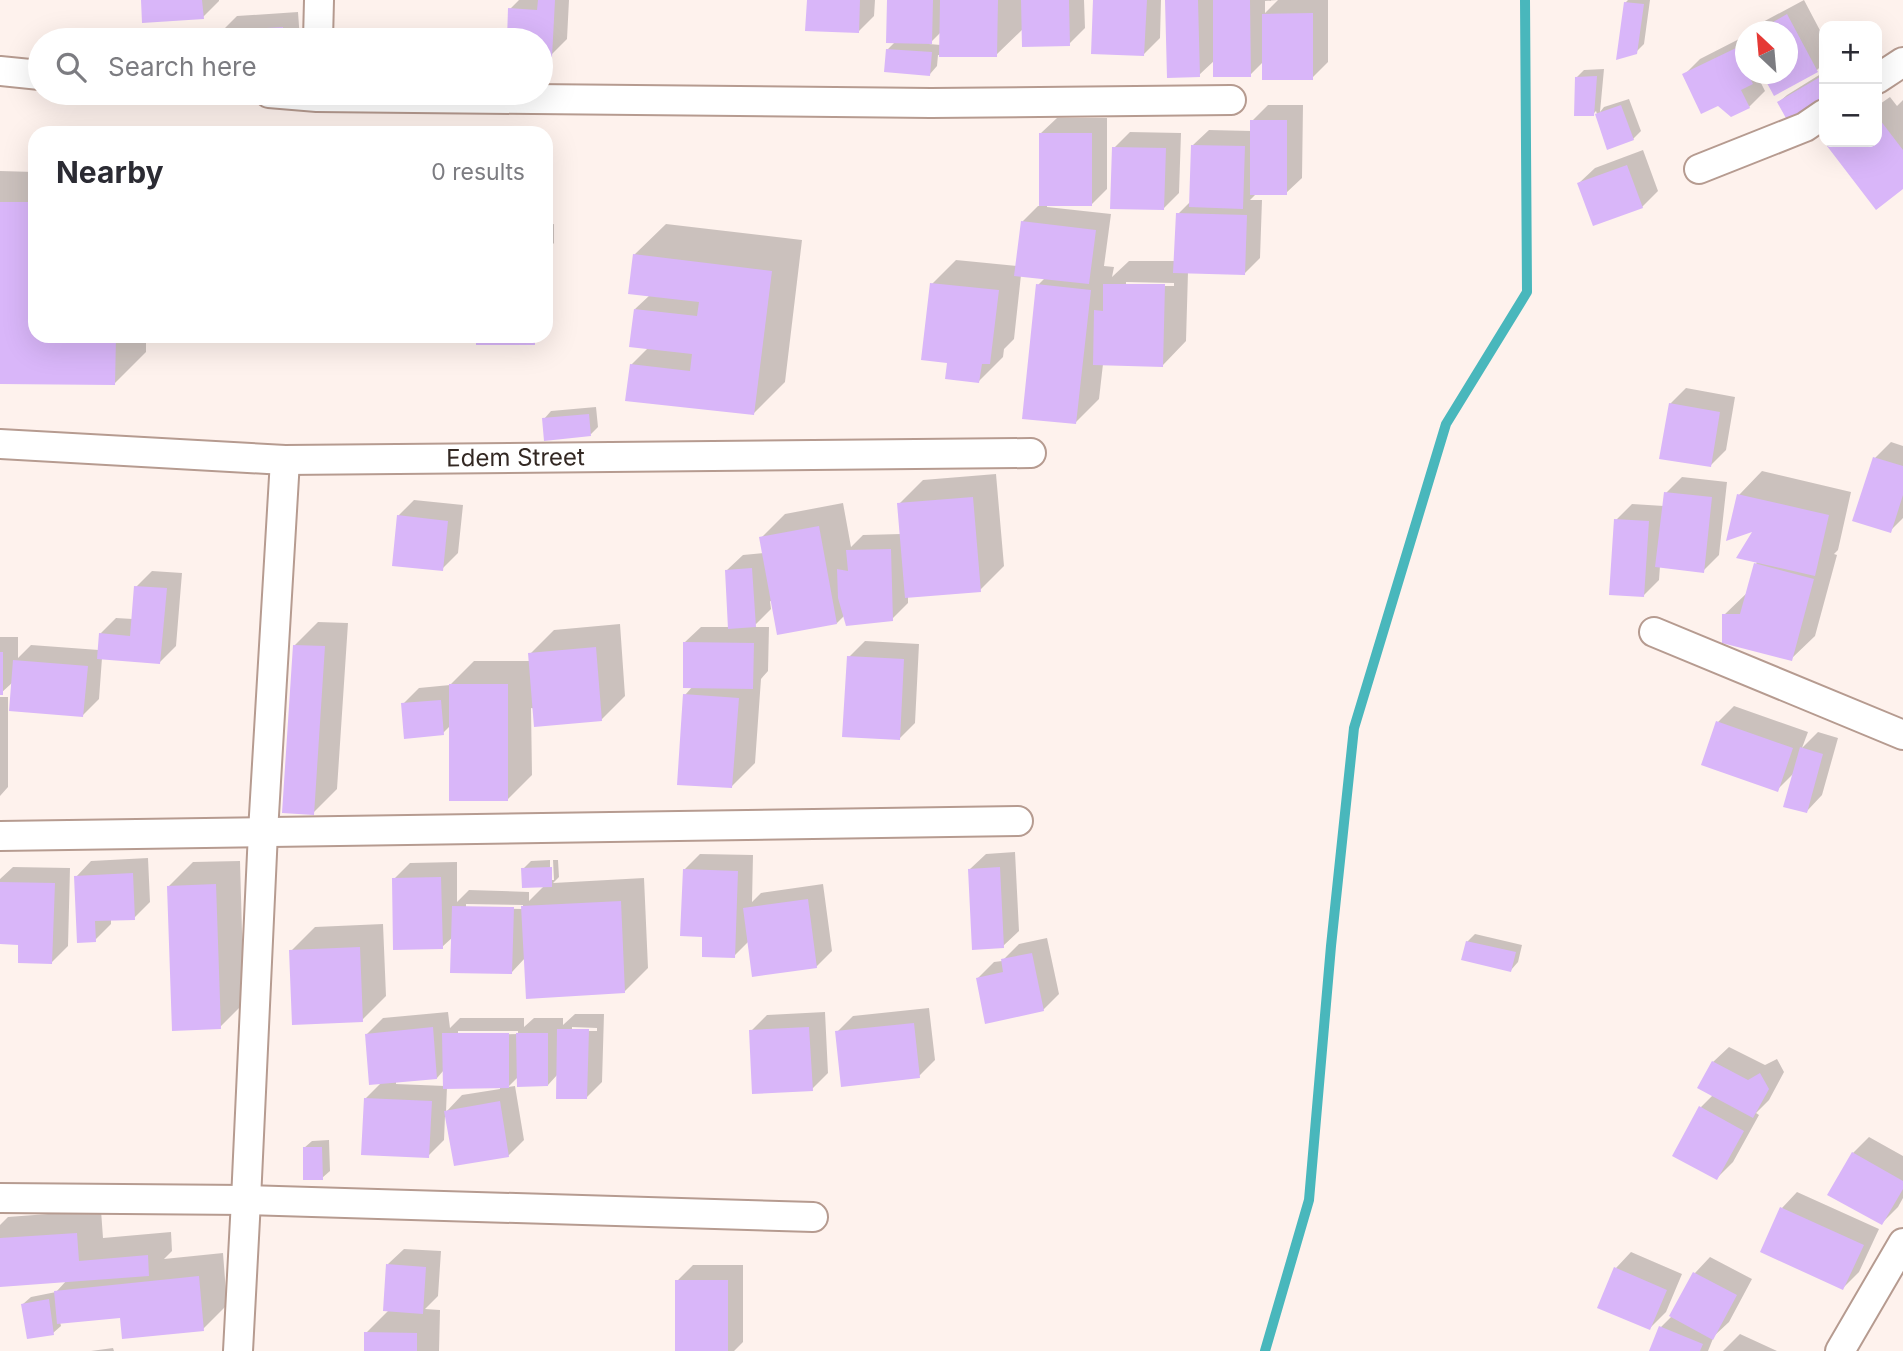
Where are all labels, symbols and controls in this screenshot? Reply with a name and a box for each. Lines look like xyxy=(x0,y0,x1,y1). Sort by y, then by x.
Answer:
north arrow xyxy=(1735,21,1798,84)
map controls xyxy=(1819,21,1882,147)
button: + xyxy=(1819,21,1882,84)
search box xyxy=(28,28,553,105)
icon: search xyxy=(52,48,90,86)
text: Search here xyxy=(108,51,257,82)
button: − xyxy=(1819,84,1882,147)
text: Nearby xyxy=(56,154,164,190)
text: 0 results xyxy=(431,158,525,186)
street label: Edem Street xyxy=(446,442,585,472)

